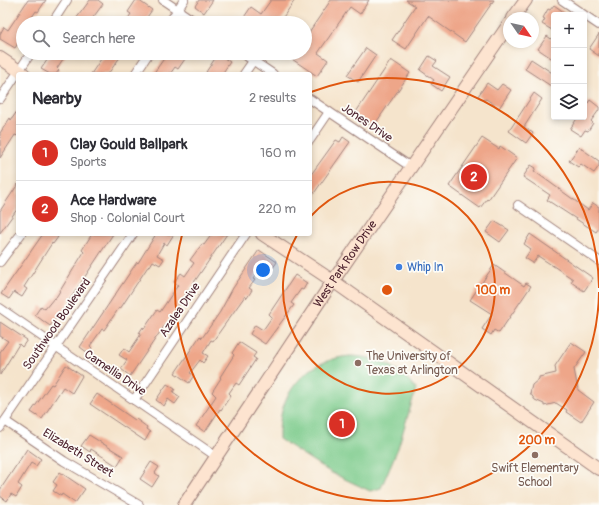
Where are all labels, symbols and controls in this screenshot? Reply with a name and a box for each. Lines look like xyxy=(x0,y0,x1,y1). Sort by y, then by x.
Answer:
north arrow xyxy=(503,12,539,48)
map controls xyxy=(551,12,587,120)
button: + xyxy=(551,12,587,48)
search box xyxy=(16,16,312,60)
icon: search xyxy=(30,27,52,49)
text: Search here xyxy=(62,29,135,48)
button: − xyxy=(551,48,587,84)
button: layers xyxy=(551,84,587,120)
text: Nearby xyxy=(32,88,81,109)
text: 2 results xyxy=(249,90,296,106)
street label: Jones Drive xyxy=(339,100,395,146)
text: Clay Gould Ballpark xyxy=(70,135,187,154)
text: 1 xyxy=(42,145,48,161)
text: 160 m xyxy=(260,145,296,161)
text: Sports xyxy=(70,154,106,170)
pin: 2 xyxy=(461,162,487,192)
text: Ace Hardware xyxy=(70,191,156,210)
text: 2 xyxy=(41,201,49,217)
text: 220 m xyxy=(258,201,296,217)
text: Shop · Colonial Court xyxy=(70,210,185,226)
street label: West Park Row Drive xyxy=(310,217,380,310)
your location xyxy=(253,260,273,280)
place label: Whip In xyxy=(407,260,444,275)
marker: Whip In xyxy=(394,262,404,272)
street label: Southwood Boulevard xyxy=(20,275,94,373)
street label: Azalea Drive xyxy=(156,280,204,340)
centre of rings xyxy=(380,283,394,297)
text: 100 m xyxy=(476,283,511,298)
street label: Camellia Drive xyxy=(81,347,149,399)
place label: The University of Texas at Arlington xyxy=(366,349,458,378)
marker: The University of Texas at Arlington xyxy=(353,358,363,368)
pin: 1 xyxy=(329,409,355,439)
street label: Elizabeth Street xyxy=(40,425,116,481)
text: 200 m xyxy=(519,433,556,448)
marker: Swift Elementary School xyxy=(530,450,540,460)
place label: Swift Elementary School xyxy=(491,461,579,490)

